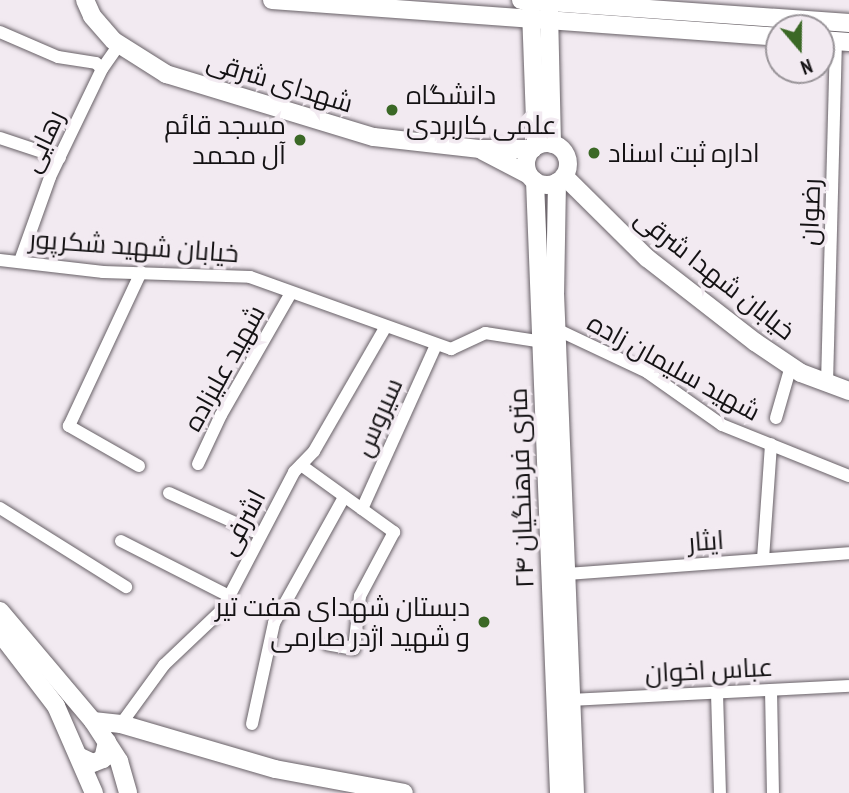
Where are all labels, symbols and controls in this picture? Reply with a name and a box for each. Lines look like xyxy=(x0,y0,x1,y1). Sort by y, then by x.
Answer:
north arrow xyxy=(765,14,835,84)
street label: شهدای شرقی xyxy=(203,45,357,119)
text: N xyxy=(798,54,815,80)
place label: دانشگاه علمی کاربردی xyxy=(406,79,557,140)
marker: دانشگاه علمی کاربردی xyxy=(384,102,400,118)
street label: رهایی xyxy=(15,105,71,177)
place label: مسجد قائم آل محمد xyxy=(164,109,286,170)
marker: مسجد قائم آل محمد xyxy=(292,132,308,148)
place label: اداره ثبت اسناد xyxy=(608,137,760,169)
marker: اداره ثبت اسناد xyxy=(586,145,602,161)
street label: رضوان xyxy=(793,178,827,246)
street label: خیابان شهدا شرقی xyxy=(629,202,801,346)
street label: خیابان شهید شکرپور xyxy=(28,223,240,269)
street label: شهید علیزاده xyxy=(177,300,271,436)
street label: شهید سلیمان زاده xyxy=(582,307,766,427)
street label: سیروس xyxy=(347,373,409,461)
street label: ۲۴ متری فرهنگیان xyxy=(502,387,540,589)
street label: اشرفی xyxy=(212,484,272,560)
street label: ایثار xyxy=(687,524,725,558)
place label: دبستان شهدای هفت تیر و شهید اژدر صارمی xyxy=(215,591,470,652)
marker: دبستان شهدای هفت تیر و شهید اژدر صارمی xyxy=(476,614,492,630)
street label: عباس اخوان xyxy=(644,651,774,689)

